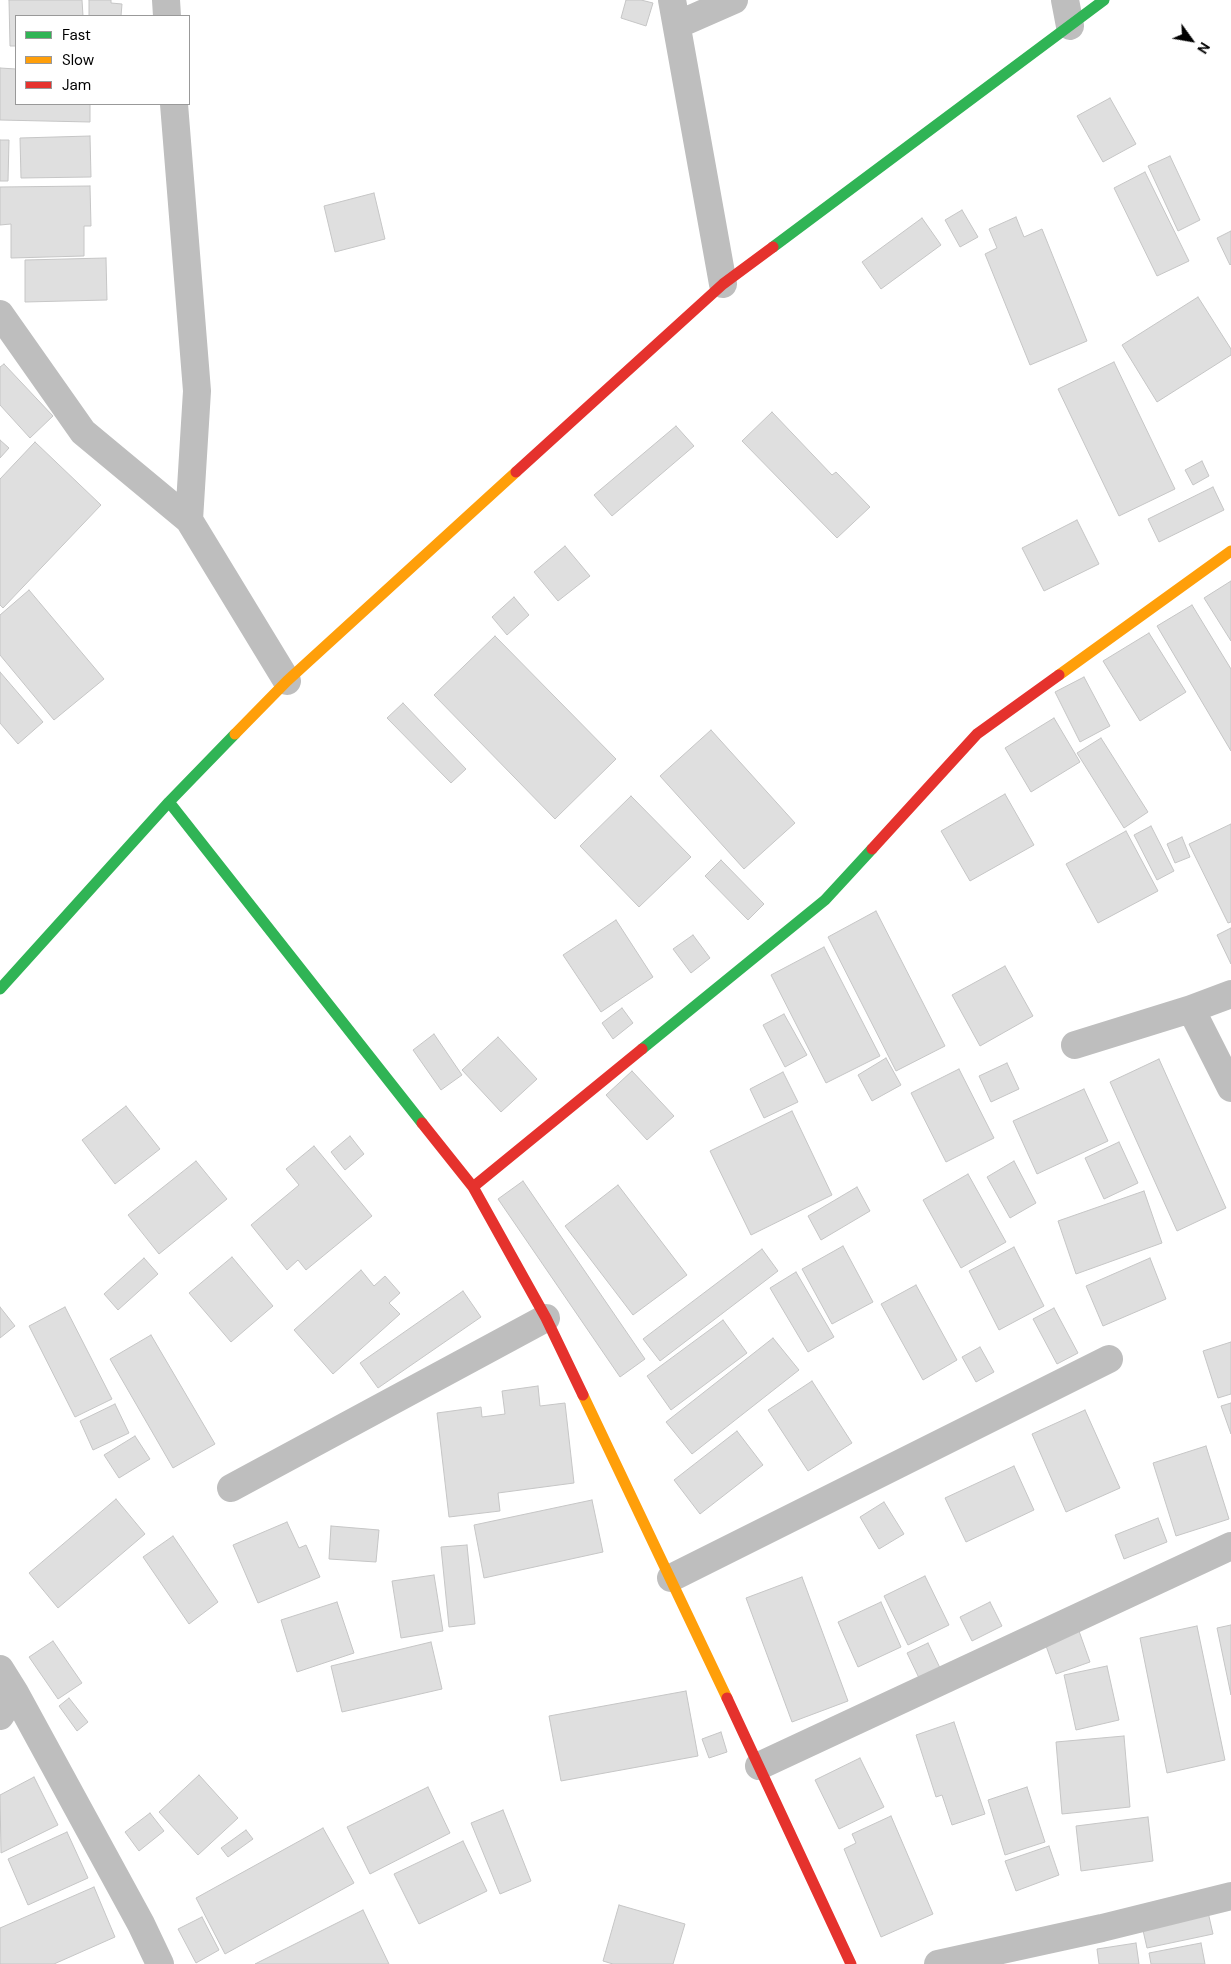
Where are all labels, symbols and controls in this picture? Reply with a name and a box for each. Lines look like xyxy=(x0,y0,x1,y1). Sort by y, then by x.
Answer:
legend xyxy=(15,15,190,105)
north arrow xyxy=(1166,15,1216,65)
text: Fast xyxy=(62,25,91,45)
text: N xyxy=(1193,39,1214,57)
text: Slow xyxy=(62,50,94,70)
text: Jam xyxy=(62,75,91,95)

